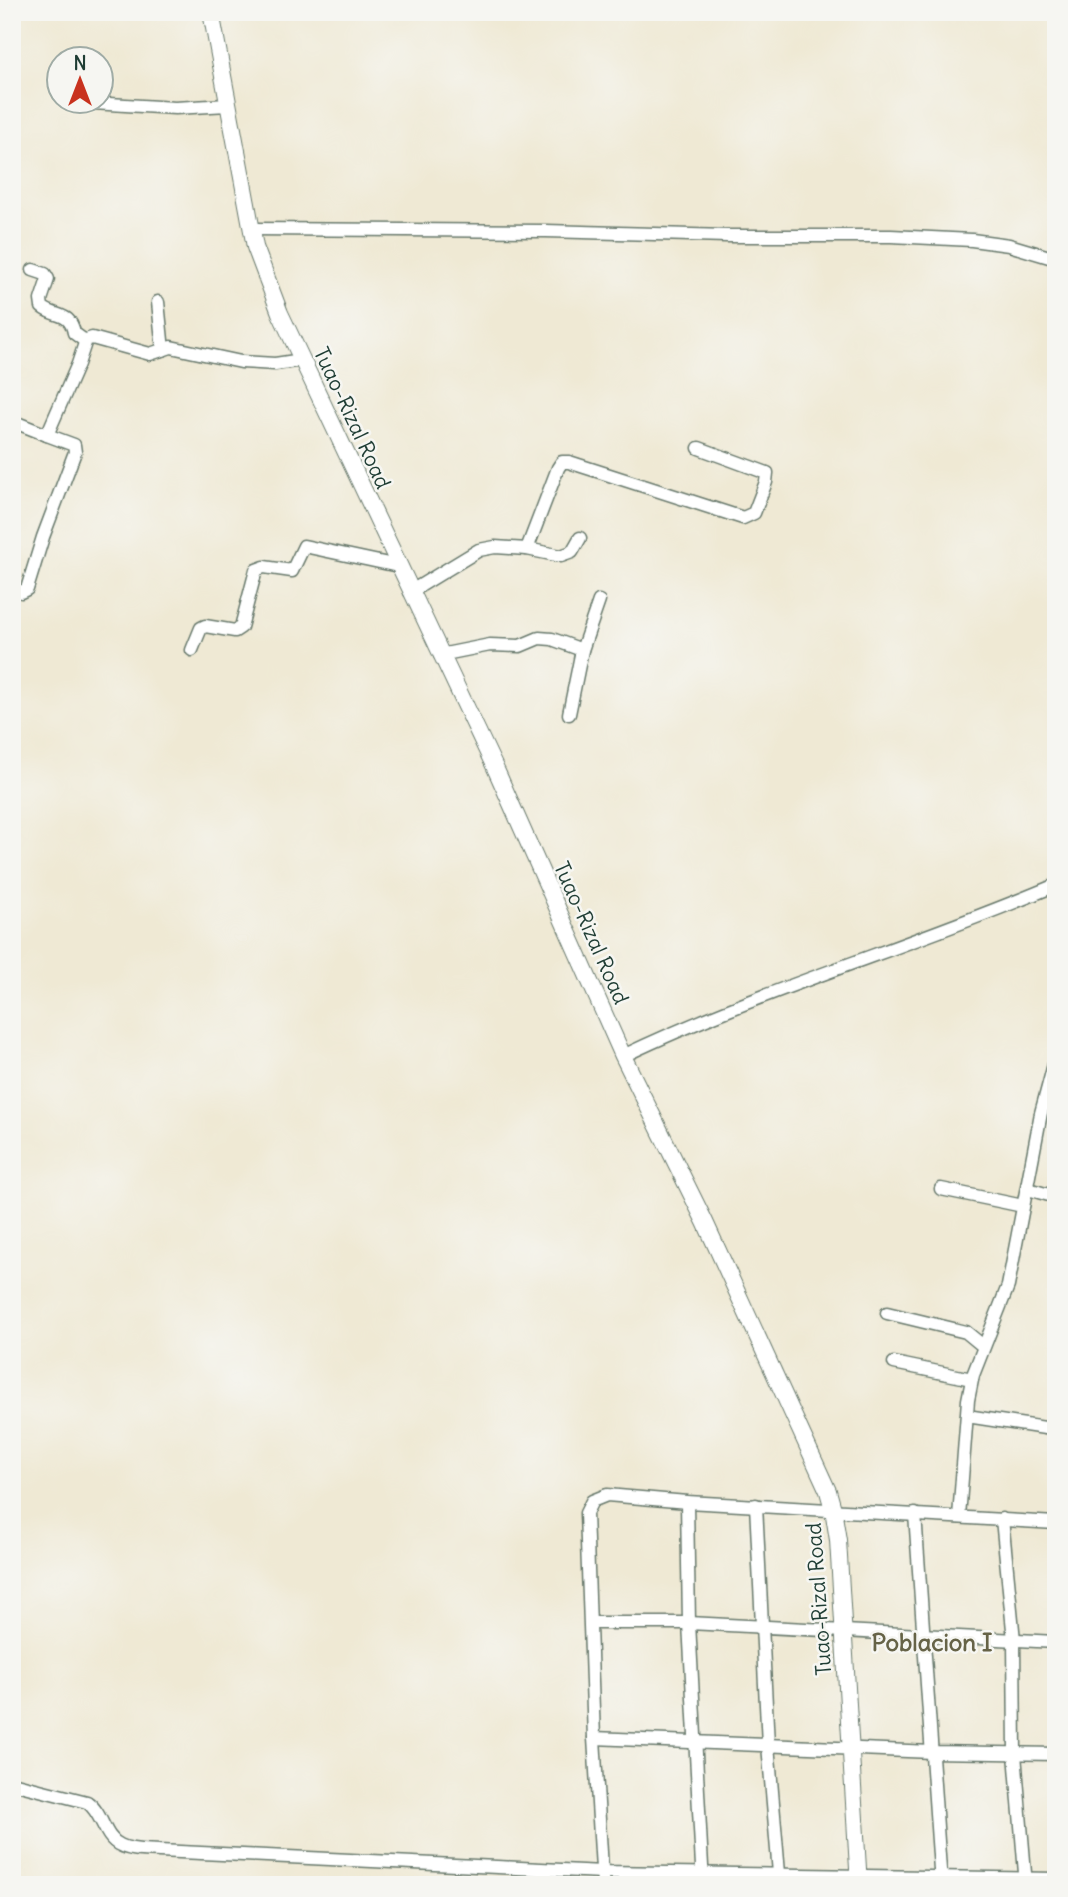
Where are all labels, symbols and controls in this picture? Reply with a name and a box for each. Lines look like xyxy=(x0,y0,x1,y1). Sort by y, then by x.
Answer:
north arrow xyxy=(46,46,116,116)
text: N xyxy=(73,51,87,75)
street label: Tuao-Rizal Road xyxy=(308,343,397,493)
street label: Tuao-Rizal Road xyxy=(548,857,635,1008)
street label: Tuao-Rizal Road xyxy=(800,1522,837,1676)
district label: Poblacion I xyxy=(872,1627,993,1657)

